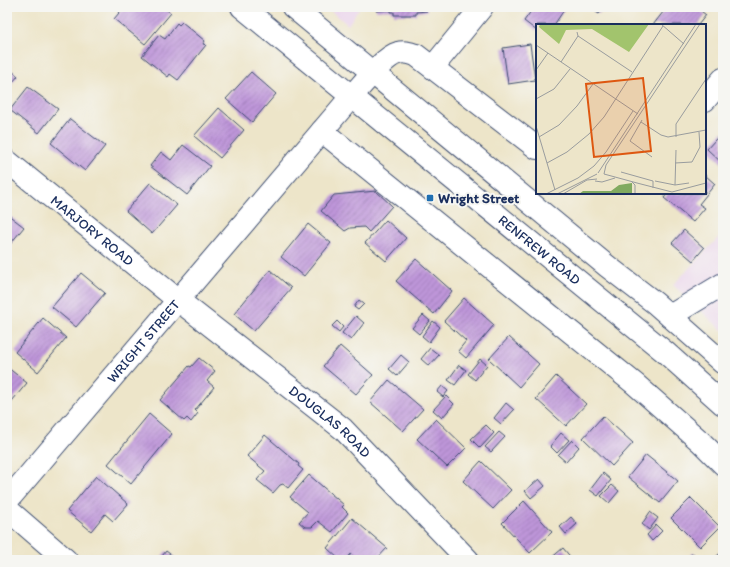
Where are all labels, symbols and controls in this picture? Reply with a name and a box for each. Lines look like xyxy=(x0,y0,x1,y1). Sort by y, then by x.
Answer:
inset map xyxy=(536,24,706,194)
place label: Wright Street xyxy=(438,190,520,207)
street label: MARJORY ROAD xyxy=(47,192,137,269)
marker: Wright Street xyxy=(425,193,435,203)
street label: RENFREW ROAD xyxy=(495,211,584,288)
street label: WRIGHT STREET xyxy=(103,296,183,386)
street label: DOUGLAS ROAD xyxy=(286,382,374,461)

